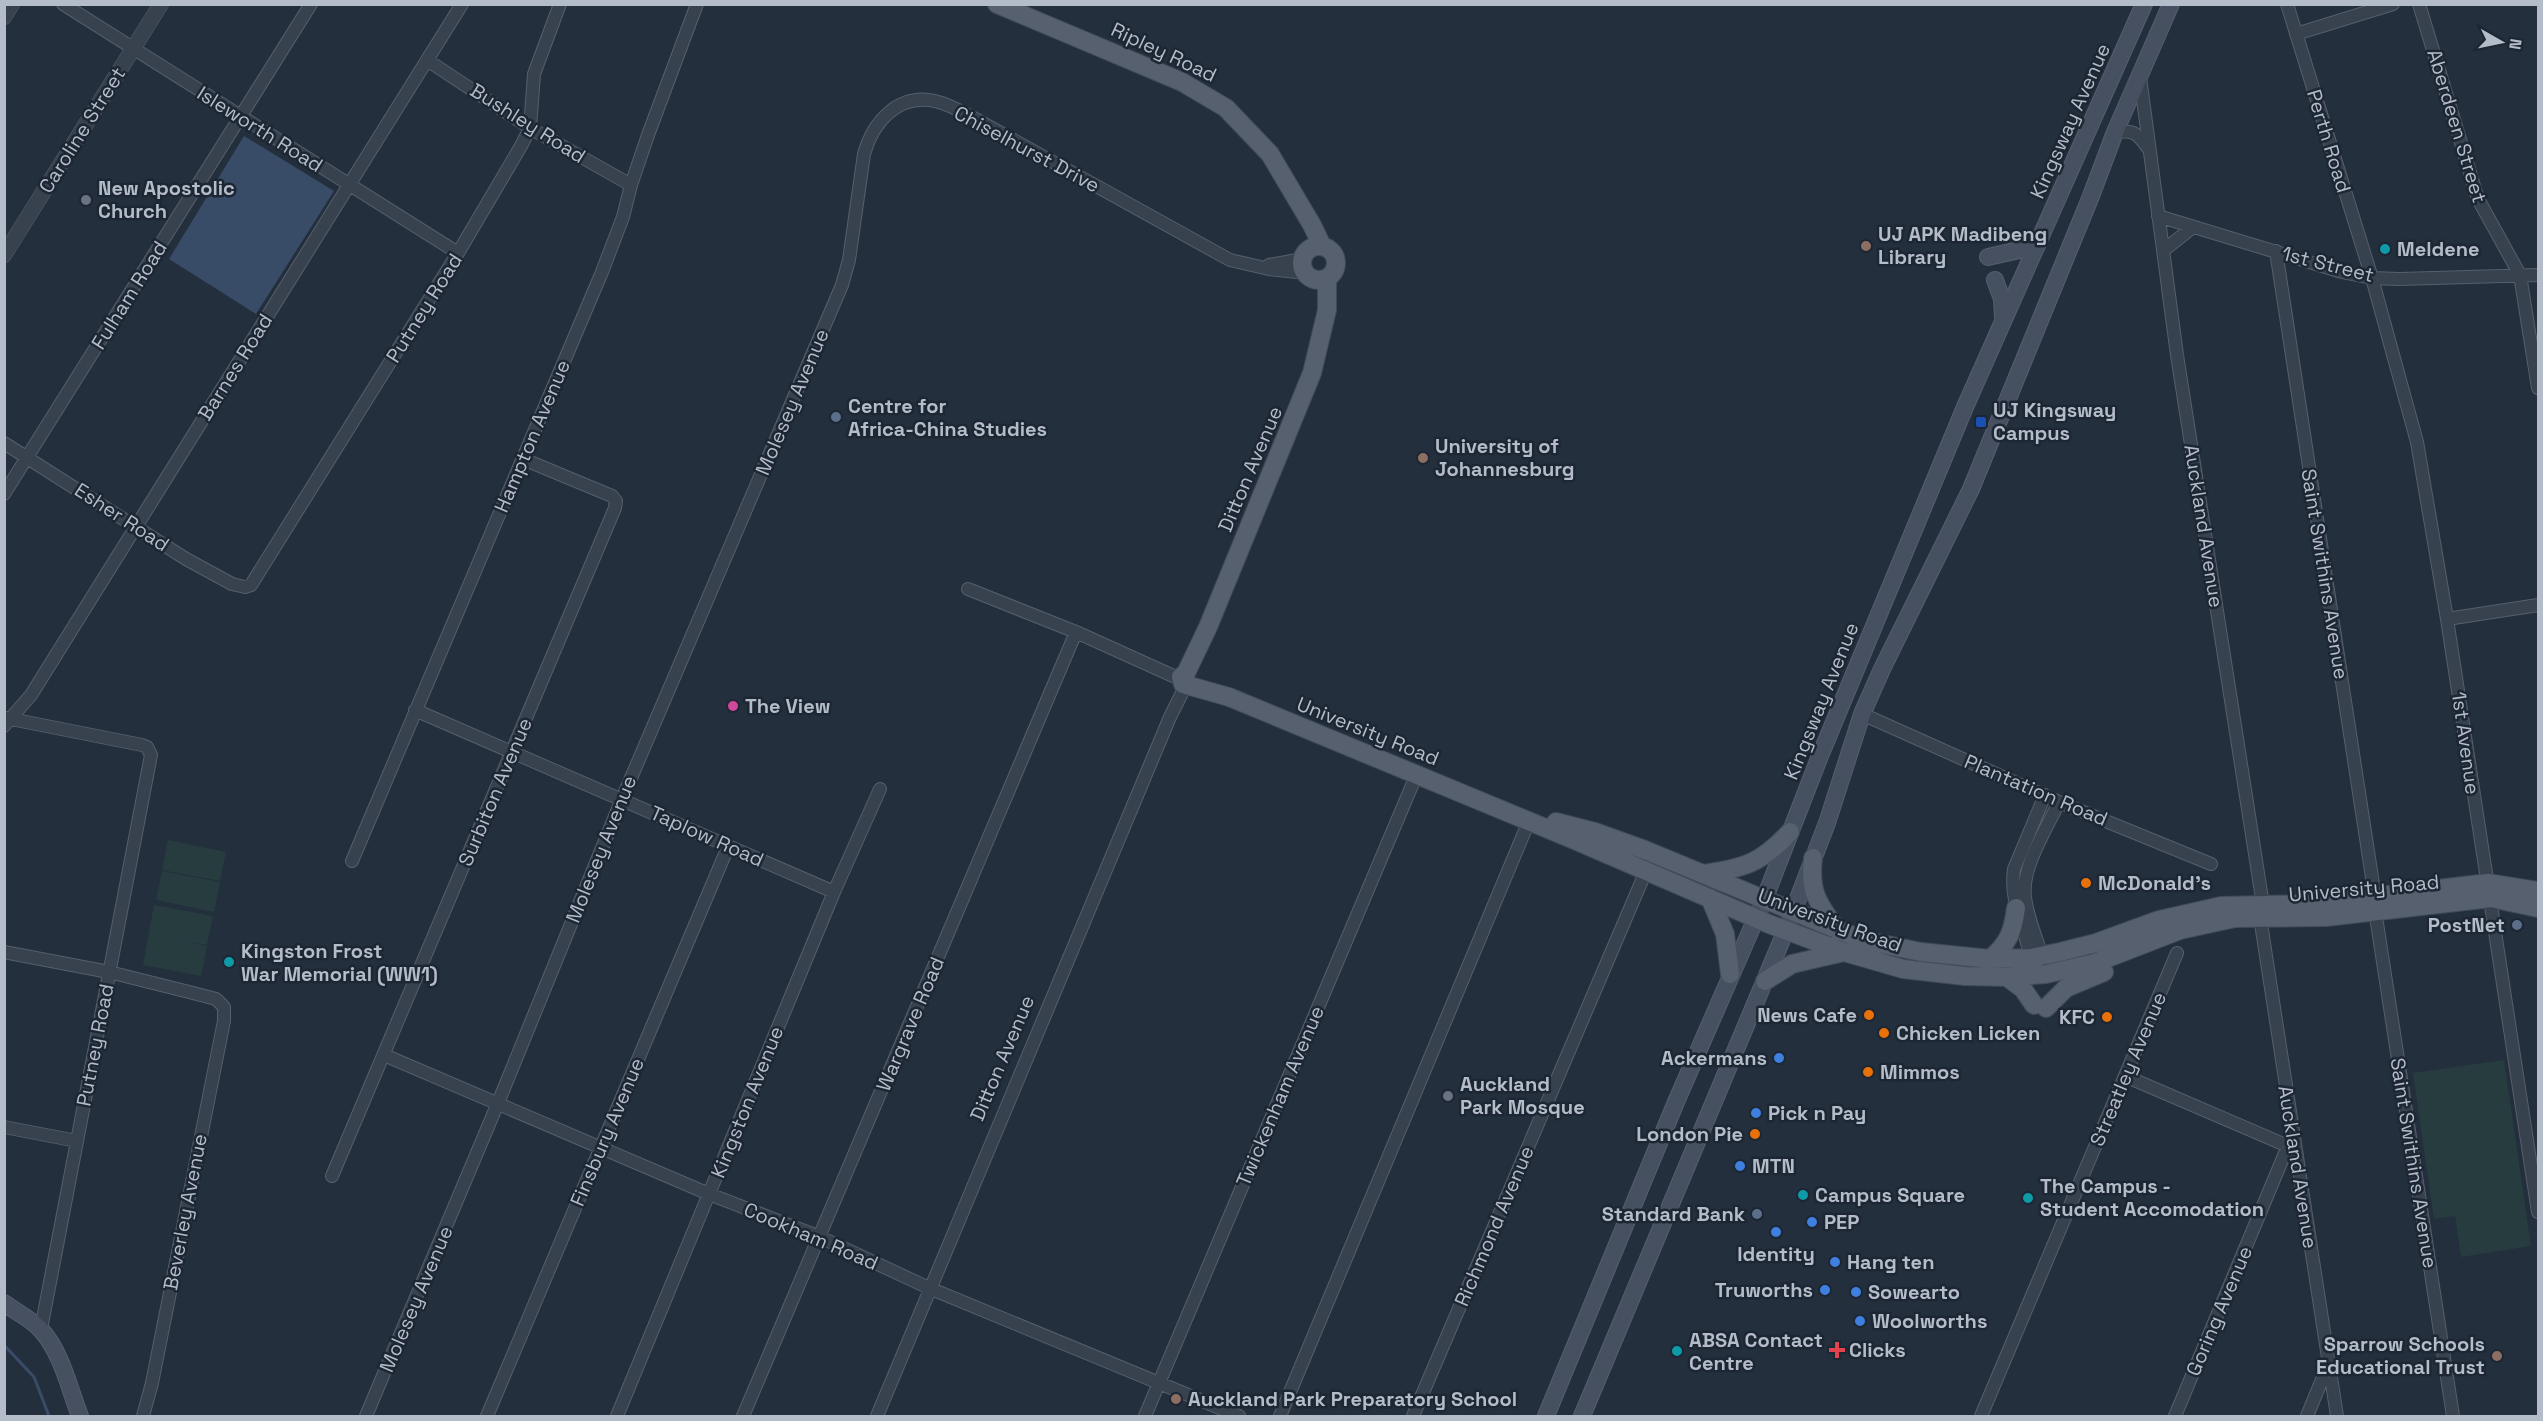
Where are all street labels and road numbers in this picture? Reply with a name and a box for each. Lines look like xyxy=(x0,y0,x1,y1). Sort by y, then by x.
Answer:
street label: Ripley Road xyxy=(1107,16,1221,88)
street label: Kingsway Avenue xyxy=(2024,39,2116,203)
street label: Aberdeen Street xyxy=(2421,46,2493,206)
street label: Caroline Street xyxy=(33,62,131,198)
street label: Bushley Road xyxy=(465,77,591,169)
street label: Isleworth Road xyxy=(192,80,328,178)
street label: Perth Road xyxy=(2301,86,2357,196)
street label: Chiselhurst Drive xyxy=(950,100,1104,198)
street label: Fulham Road xyxy=(85,236,173,354)
street label: 1st Street xyxy=(2279,240,2377,288)
street label: Putney Road xyxy=(380,249,468,367)
street label: Barnes Road xyxy=(192,309,278,425)
street label: Molesey Avenue xyxy=(749,325,835,479)
street label: Hampton Avenue xyxy=(488,356,576,516)
street label: Ditton Avenue xyxy=(1212,402,1288,536)
street label: Auckland Avenue xyxy=(2178,443,2230,609)
street label: Saint Swithins Avenue xyxy=(2296,467,2354,681)
street label: Esher Road xyxy=(70,477,174,557)
street label: Kingsway Avenue xyxy=(1778,619,1864,783)
street label: 1st Avenue xyxy=(2446,690,2486,796)
street label: University Road xyxy=(1293,691,1443,771)
street label: Surbiton Avenue xyxy=(452,714,538,870)
street label: Plantation Road xyxy=(1960,748,2112,832)
street label: Molesey Avenue xyxy=(560,772,642,926)
street label: Taplow Road xyxy=(646,799,768,873)
street label: University Road xyxy=(2288,868,2440,908)
street label: University Road xyxy=(1755,882,1905,958)
street label: Wargrave Road xyxy=(870,953,950,1095)
street label: Putney Road xyxy=(70,982,120,1108)
street label: Streatley Avenue xyxy=(2084,988,2172,1150)
street label: Ditton Avenue xyxy=(964,991,1040,1125)
street label: Twickenham Avenue xyxy=(1230,1002,1330,1190)
street label: Kingston Avenue xyxy=(705,1022,789,1182)
street label: Finsbury Avenue xyxy=(564,1054,650,1210)
street label: Saint Swithins Avenue xyxy=(2385,1056,2443,1270)
street label: Auckland Avenue xyxy=(2272,1084,2324,1250)
street label: Beverley Avenue xyxy=(157,1132,213,1292)
street label: Richmond Avenue xyxy=(1448,1142,1540,1310)
street label: Cookham Road xyxy=(740,1196,882,1276)
street label: Molesey Avenue xyxy=(373,1222,459,1376)
street label: Goring Avenue xyxy=(2180,1242,2258,1380)

